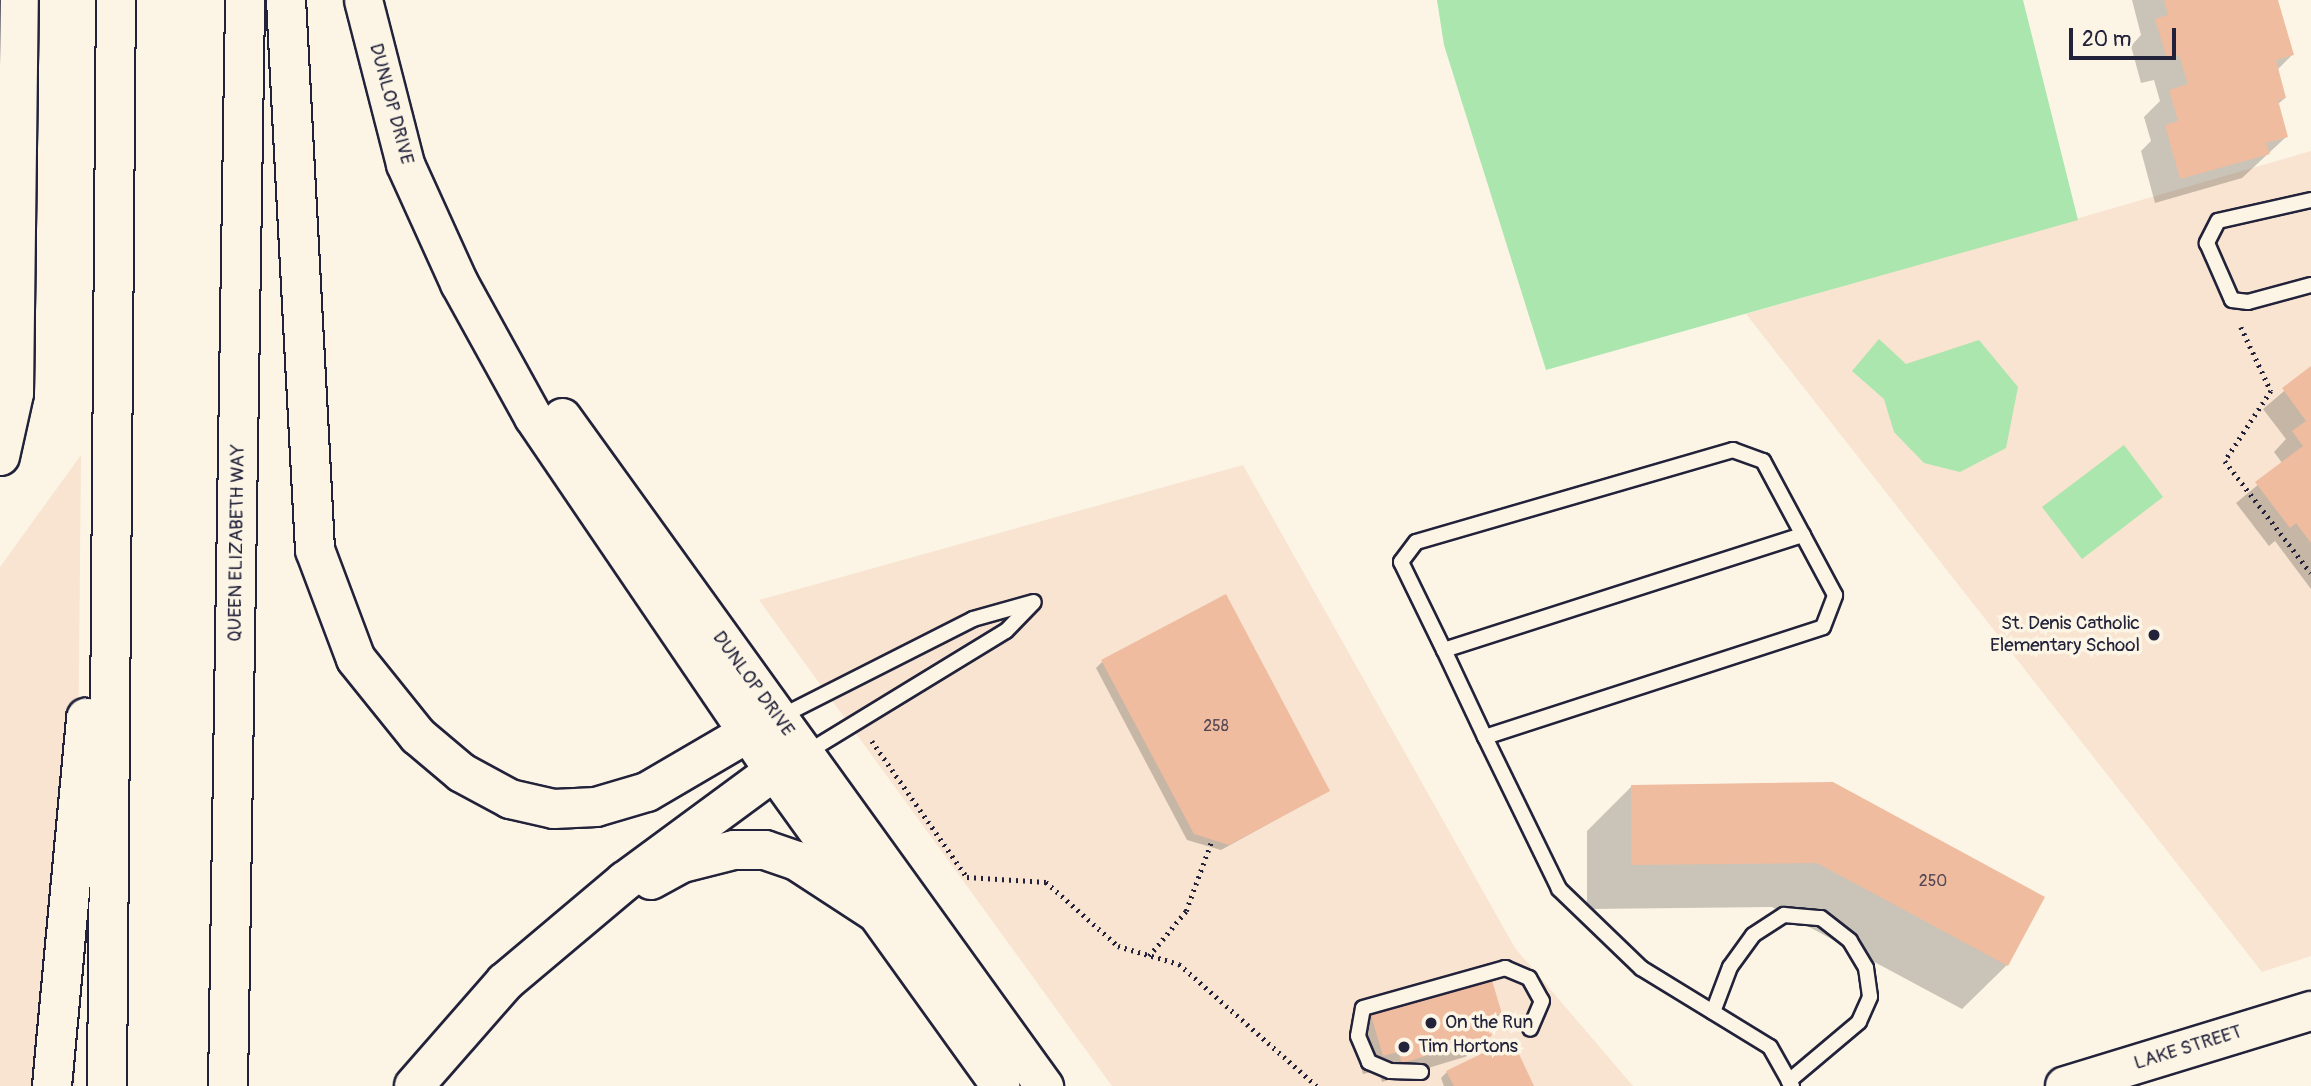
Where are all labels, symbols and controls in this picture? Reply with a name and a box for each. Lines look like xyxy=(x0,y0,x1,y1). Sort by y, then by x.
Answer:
scale bar xyxy=(2073,14,2180,58)
text: 20 m xyxy=(2082,26,2131,53)
street label: DUNLOP DRIVE xyxy=(364,41,418,167)
street label: QUEEN ELIZABETH WAY xyxy=(224,444,250,642)
place label: St. Denis Catholic Elementary School xyxy=(1990,613,2140,657)
street label: DUNLOP DRIVE xyxy=(707,627,799,741)
marker: St. Denis Catholic Elementary School xyxy=(2146,627,2162,643)
house number: 258 xyxy=(1203,716,1229,736)
house number: 250 xyxy=(1919,871,1947,891)
place label: On the Run xyxy=(1445,1012,1533,1034)
marker: On the Run xyxy=(1423,1015,1439,1031)
street label: LAKE STREET xyxy=(2131,1021,2245,1075)
place label: Tim Hortons xyxy=(1418,1036,1518,1058)
marker: Tim Hortons xyxy=(1396,1039,1412,1055)

